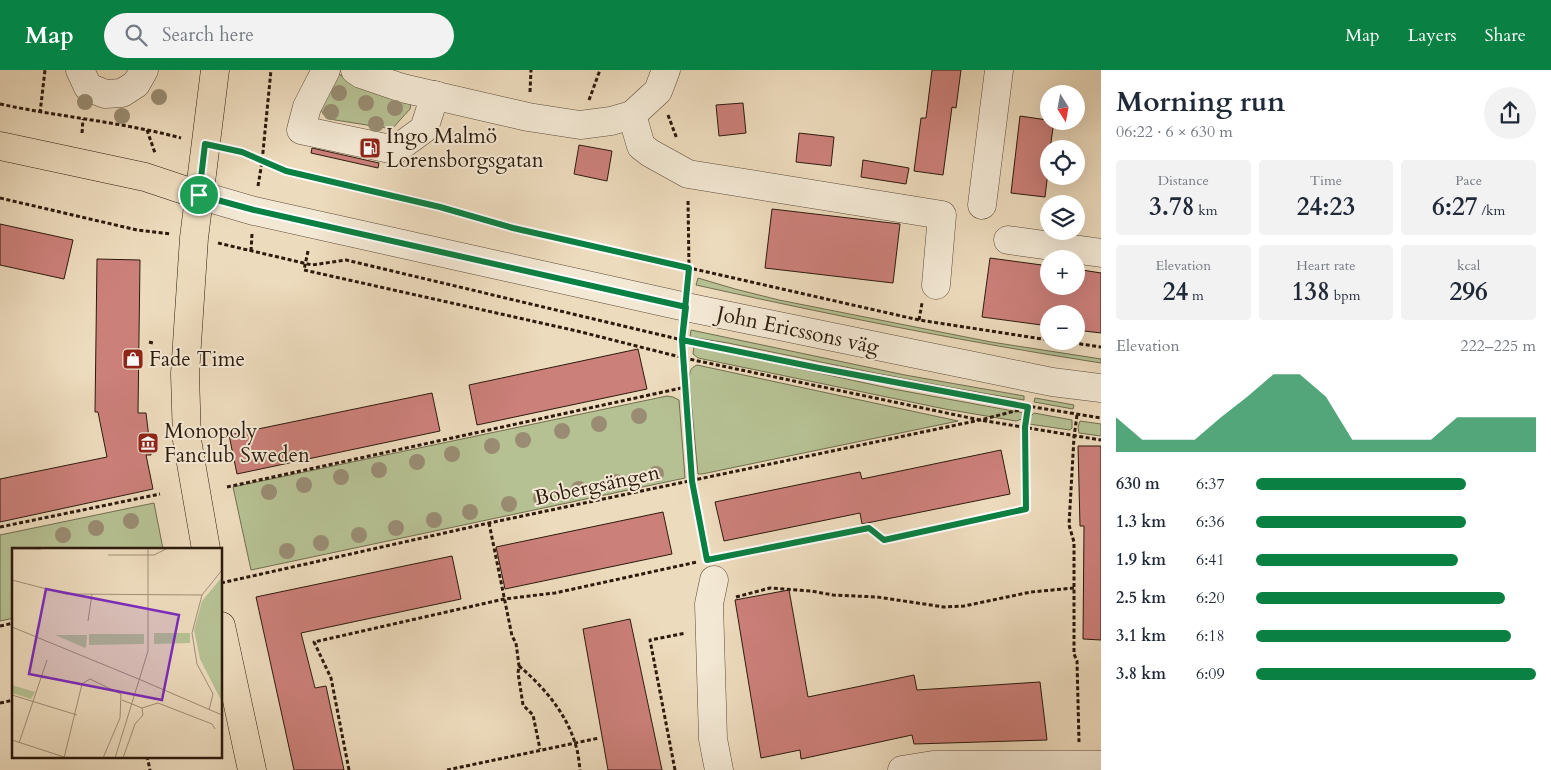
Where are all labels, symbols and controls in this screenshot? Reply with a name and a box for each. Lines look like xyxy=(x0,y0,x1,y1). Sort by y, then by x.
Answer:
search box xyxy=(104,13,454,58)
text: Map xyxy=(25,19,74,52)
icon: search xyxy=(122,21,150,49)
text: Search here xyxy=(162,22,254,48)
text: Map xyxy=(1345,23,1380,48)
text: Layers xyxy=(1408,23,1457,48)
text: Share xyxy=(1485,23,1526,48)
text: Morning run xyxy=(1116,83,1285,121)
north arrow xyxy=(1040,85,1085,130)
map controls xyxy=(1040,85,1085,350)
button: share xyxy=(1484,87,1536,139)
text: 06:22 · 6 × 630 m xyxy=(1116,121,1233,143)
place label: Ingo Malmö Lorensborgsgatan xyxy=(386,122,544,175)
fuel station icon: Ingo Malmö Lorensborgsgatan xyxy=(358,136,382,160)
button: locate xyxy=(1040,140,1085,185)
text: Distance xyxy=(1158,171,1209,190)
text: Time xyxy=(1310,171,1342,190)
text: Pace xyxy=(1455,171,1482,190)
pin xyxy=(178,174,220,216)
icon: arrive xyxy=(185,181,213,209)
text: 3.78 xyxy=(1149,190,1195,224)
text: 24:23 xyxy=(1297,190,1355,224)
text: 6:27 xyxy=(1432,190,1478,224)
button: layers xyxy=(1040,195,1085,240)
text: km xyxy=(1195,201,1218,220)
text: /km xyxy=(1478,201,1505,220)
button: + xyxy=(1040,250,1085,295)
text: Elevation xyxy=(1156,256,1211,275)
text: Heart rate xyxy=(1296,256,1356,275)
text: kcal xyxy=(1457,256,1480,275)
text: 24 xyxy=(1163,275,1188,309)
text: 138 xyxy=(1291,275,1330,309)
text: 296 xyxy=(1449,275,1488,309)
text: m xyxy=(1188,286,1204,305)
text: bpm xyxy=(1330,286,1360,305)
street label: John Ericssons väg xyxy=(711,298,882,362)
button: − xyxy=(1040,305,1085,350)
text: Elevation xyxy=(1116,335,1180,357)
text: 222–225 m xyxy=(1460,335,1536,357)
place label: Fade Time xyxy=(149,345,245,374)
shop icon: Fade Time xyxy=(121,347,145,371)
place label: Monopoly Fanclub Sweden xyxy=(164,417,310,470)
museum icon: Monopoly Fanclub Sweden xyxy=(136,431,160,455)
street label: Bobergsängen xyxy=(532,458,662,513)
text: 630 m xyxy=(1116,473,1160,495)
text: 6:37 xyxy=(1196,473,1225,495)
text: 1.3 km xyxy=(1116,511,1166,533)
text: 6:36 xyxy=(1196,511,1225,533)
inset map xyxy=(12,548,222,758)
text: 1.9 km xyxy=(1116,549,1166,571)
text: 6:41 xyxy=(1196,549,1225,571)
text: 2.5 km xyxy=(1116,587,1166,609)
text: 6:20 xyxy=(1196,587,1225,609)
text: 3.1 km xyxy=(1116,625,1166,647)
text: 6:18 xyxy=(1196,625,1225,647)
text: 3.8 km xyxy=(1116,663,1166,685)
text: 6:09 xyxy=(1196,663,1225,685)

